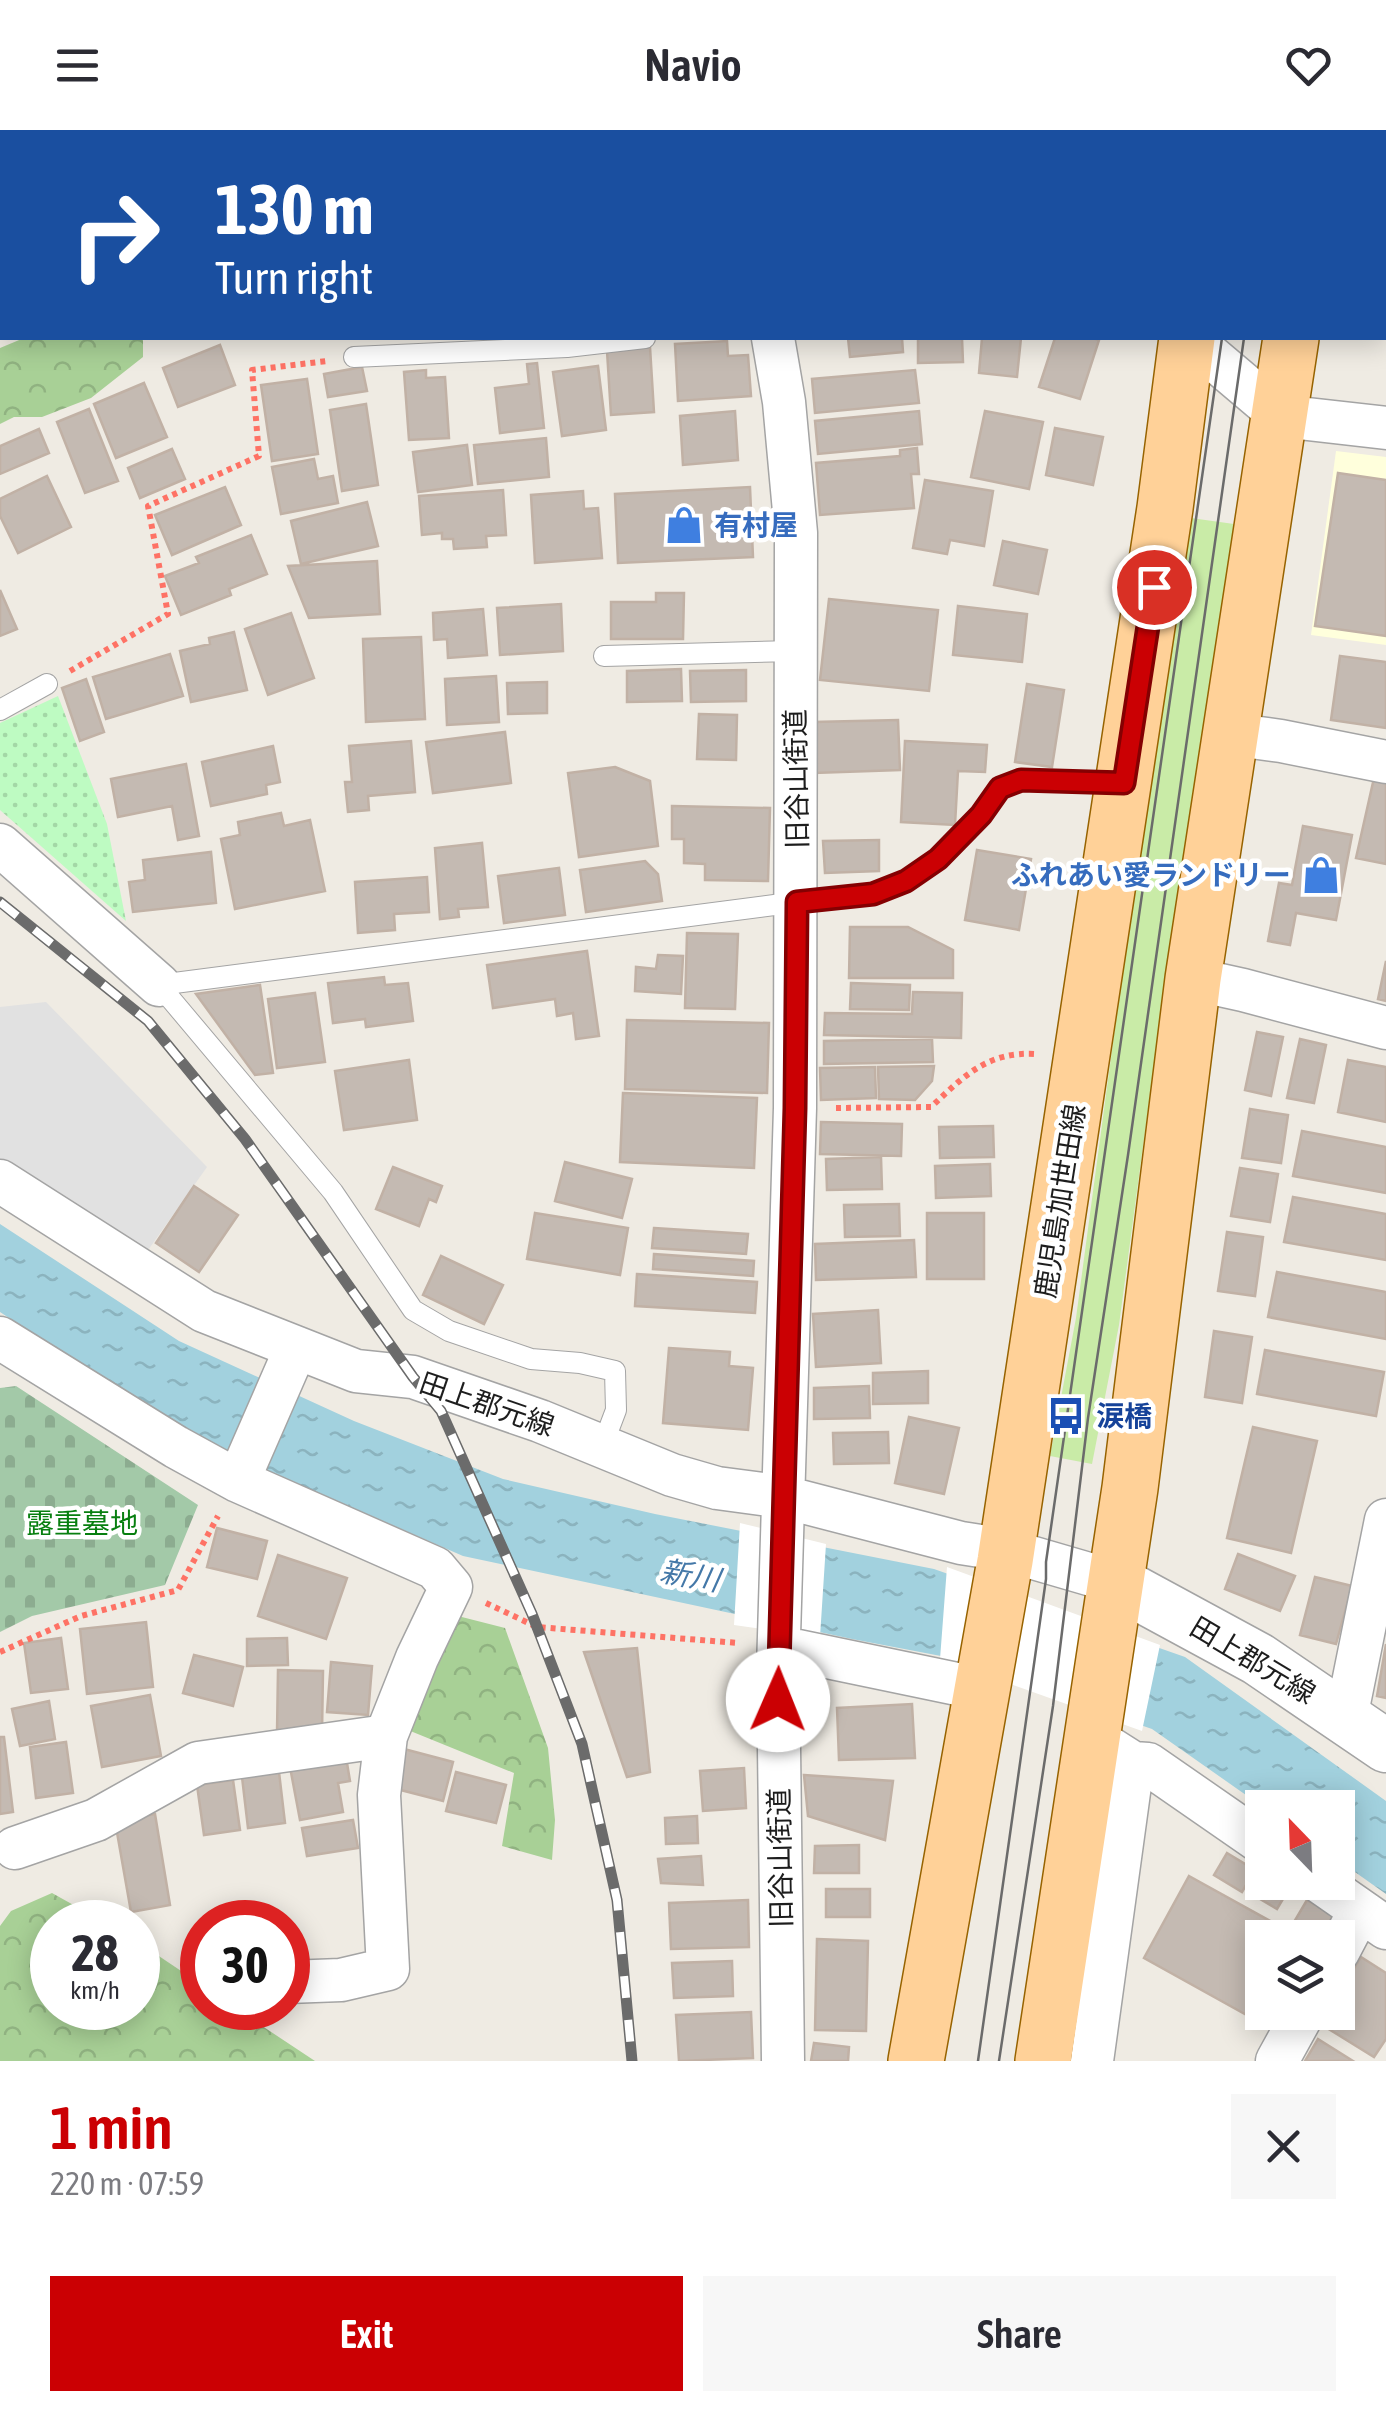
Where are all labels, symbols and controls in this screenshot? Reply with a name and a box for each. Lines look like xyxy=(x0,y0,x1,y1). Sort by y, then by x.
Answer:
icon: menu xyxy=(50,38,105,93)
icon: heart xyxy=(1281,38,1336,93)
text: Navio xyxy=(644,39,742,91)
text: 130 m xyxy=(215,169,374,249)
icon: right xyxy=(50,170,180,300)
text: Turn right xyxy=(215,252,373,304)
shop icon: 有村屋 xyxy=(663,504,705,546)
place label: 有村屋 xyxy=(714,509,798,541)
pin xyxy=(1112,545,1197,630)
icon: arrive xyxy=(1127,560,1182,615)
street label: 旧谷山街道 xyxy=(779,709,813,849)
shop icon: ふれあい愛ランドリー xyxy=(1300,854,1342,896)
place label: ふれあい愛ランドリー xyxy=(1011,859,1291,891)
street label: 鹿児島加世田線 xyxy=(1029,1102,1091,1300)
street label: 田上郡元線 xyxy=(416,1366,558,1442)
bus stop icon: 涙橋 xyxy=(1045,1395,1087,1437)
place label: 涙橋 xyxy=(1096,1400,1152,1432)
park label: 露重墓地 xyxy=(26,1507,138,1539)
water label: 新川 xyxy=(658,1553,726,1597)
street label: 田上郡元線 xyxy=(1185,1610,1321,1710)
position arrow xyxy=(726,1648,830,1752)
street label: 旧谷山街道 xyxy=(763,1788,797,1928)
north arrow xyxy=(1245,1790,1355,1900)
map controls xyxy=(1245,1790,1355,2030)
speed limit sign: 30 xyxy=(180,1900,310,2030)
button: layers xyxy=(1245,1920,1355,2030)
text: 28 xyxy=(71,1924,118,1982)
text: km/h xyxy=(70,1976,120,2004)
text: 1 min xyxy=(50,2093,173,2162)
button: close xyxy=(1231,2094,1336,2199)
text: 220 m · 07:59 xyxy=(50,2165,204,2202)
button: Exit xyxy=(50,2276,683,2391)
button: Share xyxy=(703,2276,1336,2391)

